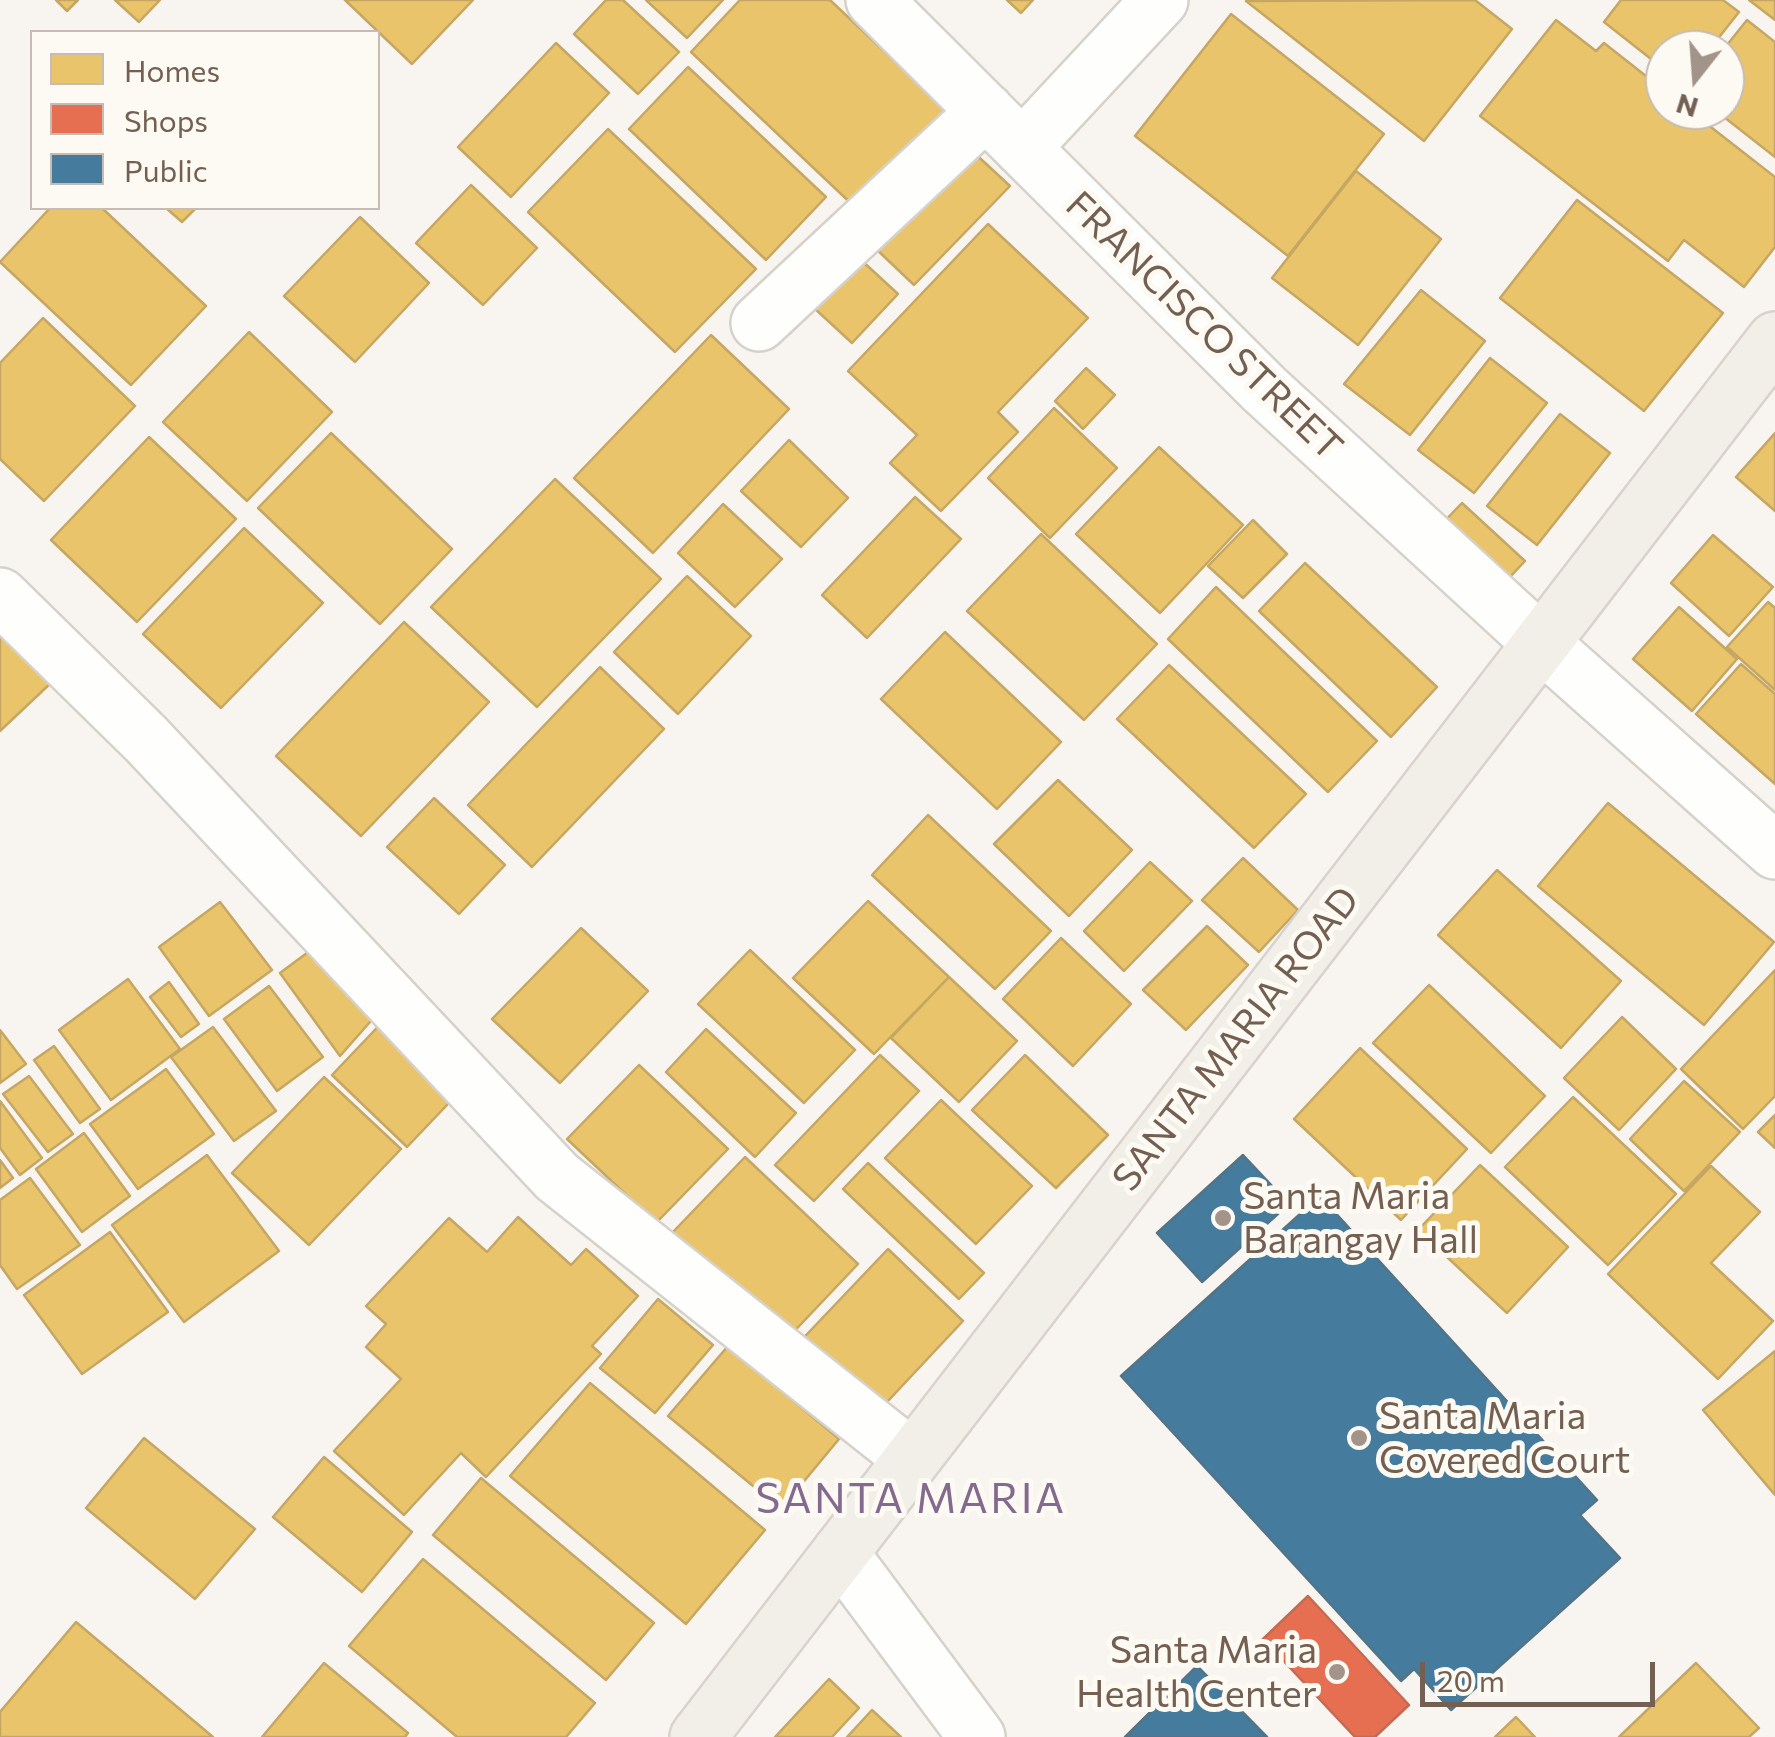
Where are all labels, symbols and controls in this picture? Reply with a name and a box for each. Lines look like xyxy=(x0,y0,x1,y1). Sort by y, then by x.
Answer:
legend xyxy=(30,30,380,210)
north arrow xyxy=(1645,30,1745,130)
text: Homes xyxy=(124,51,220,88)
text: N xyxy=(1672,87,1702,126)
text: Shops xyxy=(124,101,208,138)
text: Public xyxy=(124,151,208,188)
street label: FRANCISCO STREET xyxy=(1056,182,1352,470)
street label: SANTA MARIA ROAD xyxy=(1103,878,1369,1200)
place label: Santa Maria Barangay Hall xyxy=(1243,1173,1478,1262)
marker: Santa Maria Barangay Hall xyxy=(1212,1207,1234,1229)
place label: Santa Maria Covered Court xyxy=(1379,1393,1630,1482)
marker: Santa Maria Covered Court xyxy=(1348,1427,1370,1449)
district label: SANTA MARIA xyxy=(755,1474,1067,1524)
place label: Santa Maria Health Center xyxy=(1076,1627,1317,1716)
scale bar xyxy=(1425,1642,1660,1704)
marker: Santa Maria Health Center xyxy=(1326,1661,1348,1683)
text: 20 m xyxy=(1437,1661,1505,1698)

